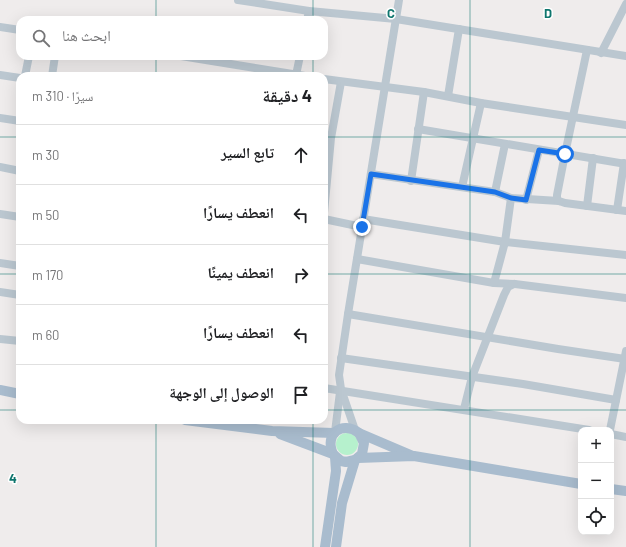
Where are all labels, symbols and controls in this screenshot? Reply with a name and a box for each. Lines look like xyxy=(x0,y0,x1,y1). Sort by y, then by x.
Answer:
text: C xyxy=(387,5,395,21)
text: D xyxy=(544,5,552,21)
search box xyxy=(16,16,328,60)
text: ابحث هنا xyxy=(62,26,111,44)
icon: search xyxy=(30,27,52,49)
text: 4 دقيقة xyxy=(263,85,312,105)
text: سيرًا · 310 m xyxy=(32,88,93,104)
text: تابع السير xyxy=(221,143,274,161)
icon: ahead xyxy=(290,144,312,166)
route start xyxy=(556,145,574,163)
text: 30 m xyxy=(32,147,59,163)
text: انعطف يسارًا xyxy=(203,203,274,221)
icon: left xyxy=(290,204,312,226)
text: 50 m xyxy=(32,207,59,223)
route end xyxy=(353,218,371,236)
text: انعطف يمينًا xyxy=(207,263,274,281)
icon: right xyxy=(290,264,312,286)
text: 170 m xyxy=(32,267,63,283)
text: انعطف يسارًا xyxy=(203,323,274,341)
icon: left xyxy=(290,324,312,346)
text: 60 m xyxy=(32,327,59,343)
text: الوصول إلى الوجهة xyxy=(169,383,274,401)
icon: arrive xyxy=(290,384,312,406)
map controls xyxy=(578,427,614,535)
button: + xyxy=(578,427,614,463)
button: − xyxy=(578,463,614,499)
text: 4 xyxy=(9,470,17,486)
button: locate xyxy=(578,499,614,535)

